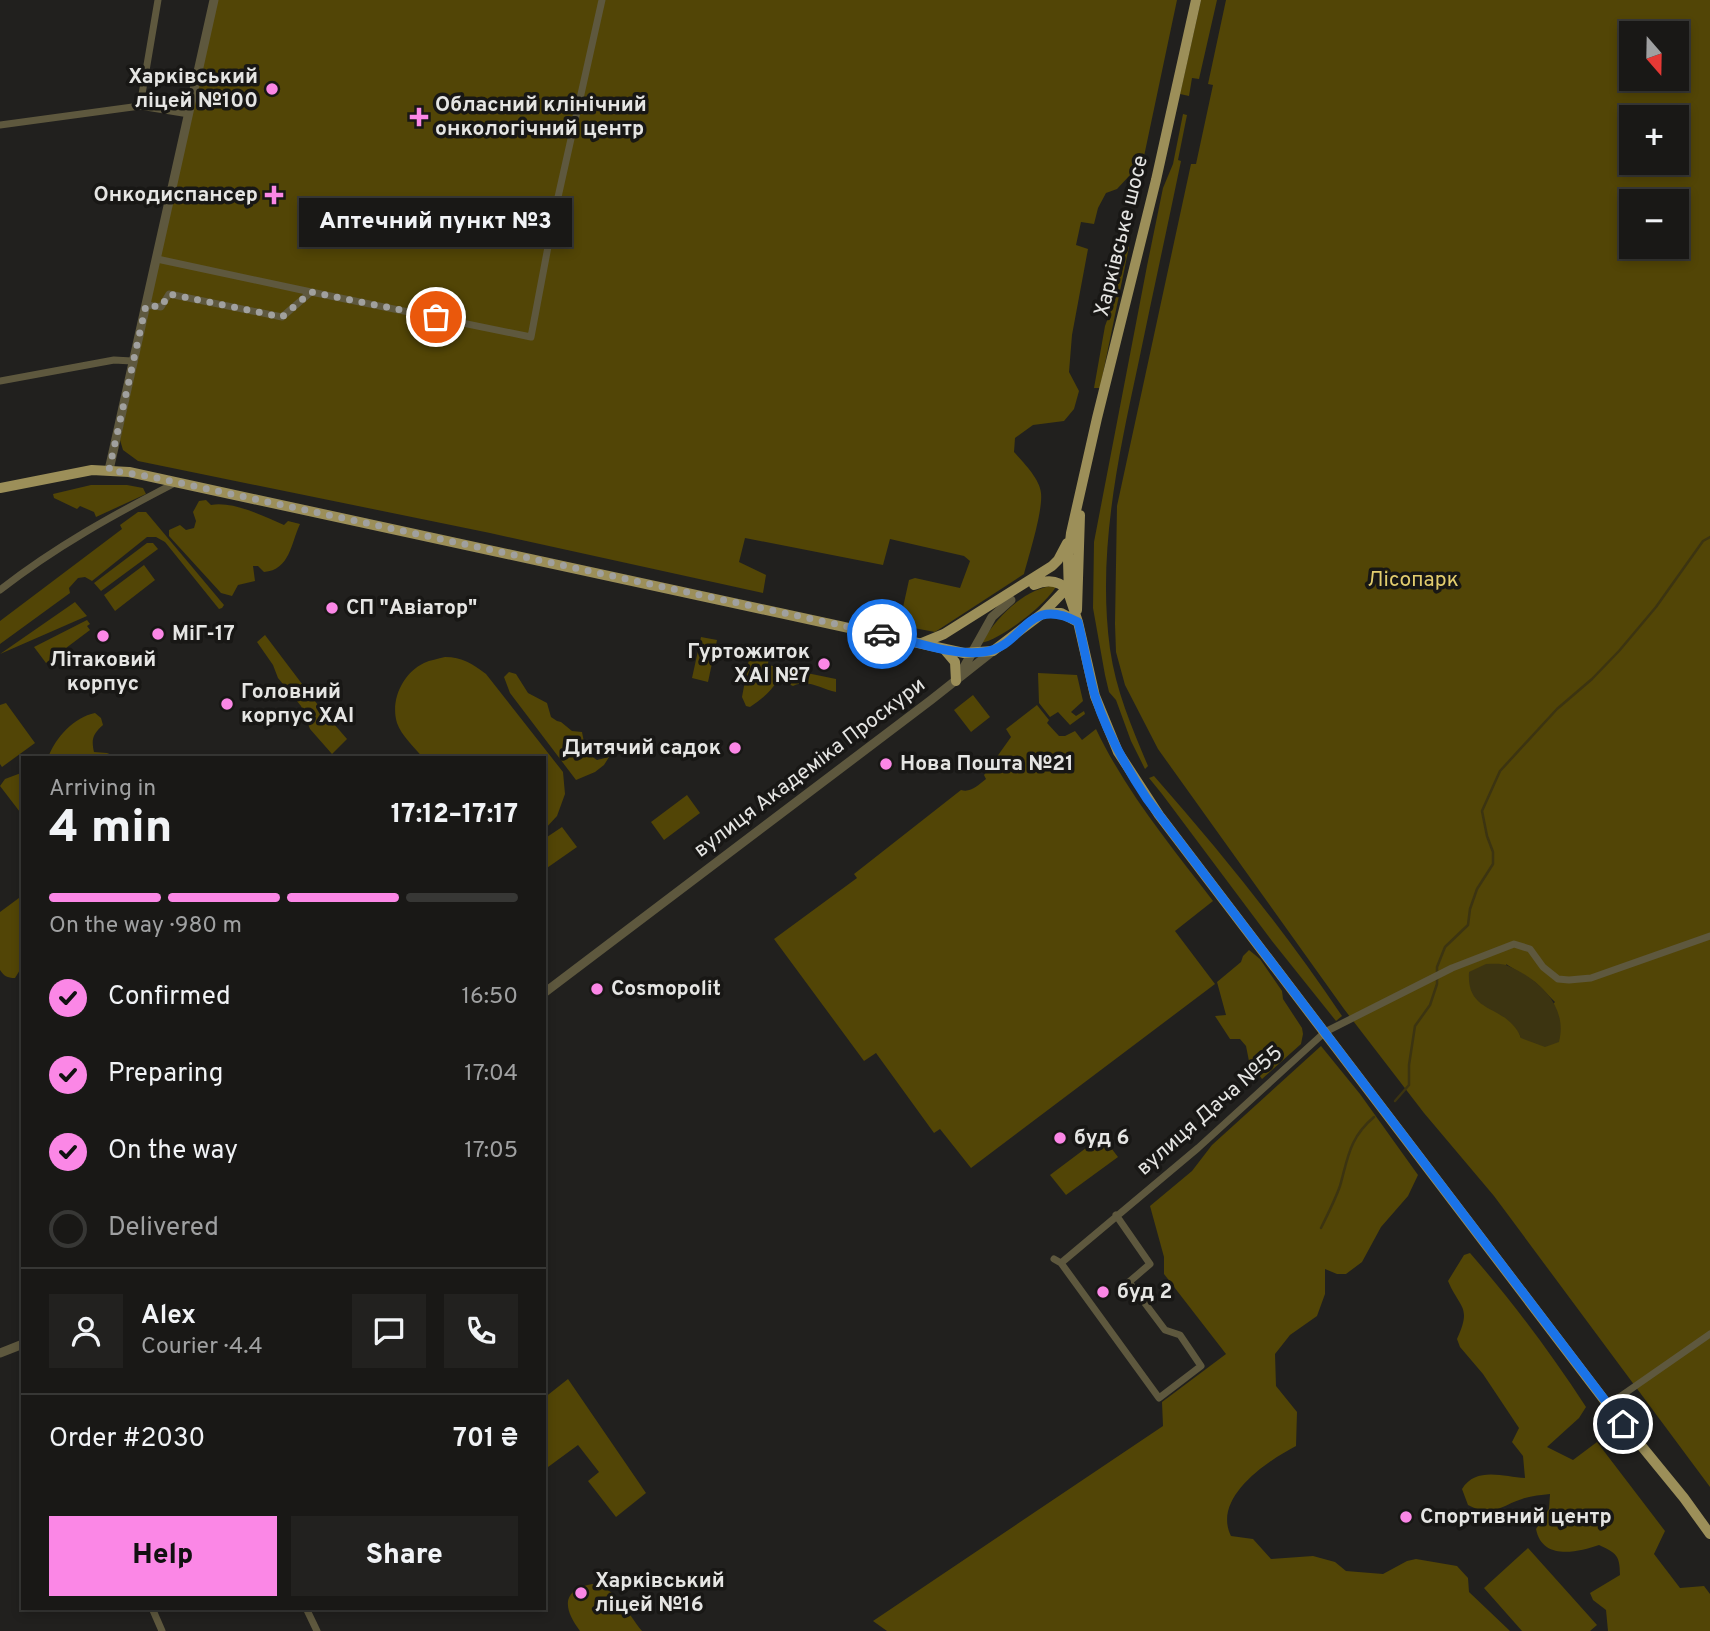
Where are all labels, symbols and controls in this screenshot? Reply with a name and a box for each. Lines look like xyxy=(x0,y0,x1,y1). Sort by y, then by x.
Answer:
north arrow xyxy=(1619,21,1689,91)
map controls xyxy=(1619,21,1689,259)
place label: Харківський ліцей №100 xyxy=(128,64,258,115)
marker: Харківський ліцей №100 xyxy=(264,81,280,97)
place label: Обласний клінічний онкологічний центр xyxy=(435,92,647,143)
button: + xyxy=(1619,105,1689,175)
marker: Обласний клінічний онкологічний центр xyxy=(409,107,429,127)
street label: Харківське шосе xyxy=(1089,153,1155,319)
place label: Онкодиспансер xyxy=(94,182,258,209)
marker: Онкодиспансер xyxy=(264,185,284,205)
button: − xyxy=(1619,189,1689,259)
callout: Аптечний пункт №3 xyxy=(300,198,572,247)
text: Аптечний пункт №3 xyxy=(319,208,552,237)
pin xyxy=(406,287,466,347)
icon: bag xyxy=(417,298,455,336)
park label: Лісопарк xyxy=(1367,567,1459,594)
place label: СП "Авіатор" xyxy=(346,595,477,622)
courier xyxy=(847,599,917,669)
marker: СП "Авіатор" xyxy=(324,600,340,616)
icon: car xyxy=(863,615,901,653)
place label: МіГ-17 xyxy=(172,621,235,648)
marker: МіГ-17 xyxy=(150,626,166,642)
marker: Літаковий корпус xyxy=(95,628,111,644)
place label: Гуртожиток ХАІ №7 xyxy=(687,639,810,690)
place label: Літаковий корпус xyxy=(50,647,156,698)
marker: Гуртожиток ХАІ №7 xyxy=(816,656,832,672)
street label: вулиця Академіка Проскури xyxy=(689,672,931,864)
place label: Головний корпус ХАІ xyxy=(241,679,354,730)
marker: Головний корпус ХАІ xyxy=(219,696,235,712)
place label: Дитячий садок xyxy=(562,735,721,762)
marker: Дитячий садок xyxy=(727,740,743,756)
place label: Нова Пошта №21 xyxy=(900,751,1074,778)
marker: Нова Пошта №21 xyxy=(878,756,894,772)
text: Arriving in xyxy=(49,775,156,804)
text: 17:12–17:17 xyxy=(391,799,518,832)
text: 4 min xyxy=(49,800,173,859)
text: On the way · 980 m xyxy=(49,912,242,941)
place label: Cosmopolit xyxy=(611,976,721,1003)
icon: check xyxy=(49,979,87,1017)
text: Confirmed xyxy=(108,981,231,1014)
marker: Cosmopolit xyxy=(589,981,605,997)
text: 16:50 xyxy=(462,983,518,1012)
street label: вулиця Дача №55 xyxy=(1131,1040,1289,1182)
icon: check xyxy=(49,1056,87,1094)
text: Preparing xyxy=(108,1058,223,1091)
text: 17:04 xyxy=(464,1060,518,1089)
place label: буд 6 xyxy=(1074,1125,1129,1152)
marker: буд 6 xyxy=(1052,1130,1068,1146)
icon: check xyxy=(49,1133,87,1171)
text: On the way xyxy=(108,1135,238,1168)
text: 17:05 xyxy=(464,1137,518,1166)
text: Delivered xyxy=(108,1212,219,1245)
place label: буд 2 xyxy=(1117,1279,1172,1306)
marker: буд 2 xyxy=(1095,1284,1111,1300)
button: person xyxy=(49,1294,123,1368)
button: chat xyxy=(352,1294,426,1368)
button: phone xyxy=(444,1294,518,1368)
text: Alex xyxy=(141,1300,196,1333)
text: Courier · 4.4 xyxy=(141,1333,263,1362)
pin xyxy=(1593,1394,1653,1454)
icon: home xyxy=(1604,1405,1642,1443)
text: Order #2030 xyxy=(49,1423,205,1456)
text: 701 ₴ xyxy=(453,1423,518,1456)
place label: Спортивний центр xyxy=(1420,1504,1612,1531)
marker: Спортивний центр xyxy=(1398,1509,1414,1525)
button: Help xyxy=(49,1516,277,1596)
button: Share xyxy=(291,1516,518,1596)
place label: Харківський ліцей №16 xyxy=(595,1568,725,1619)
marker: Харківський ліцей №16 xyxy=(573,1585,589,1601)

